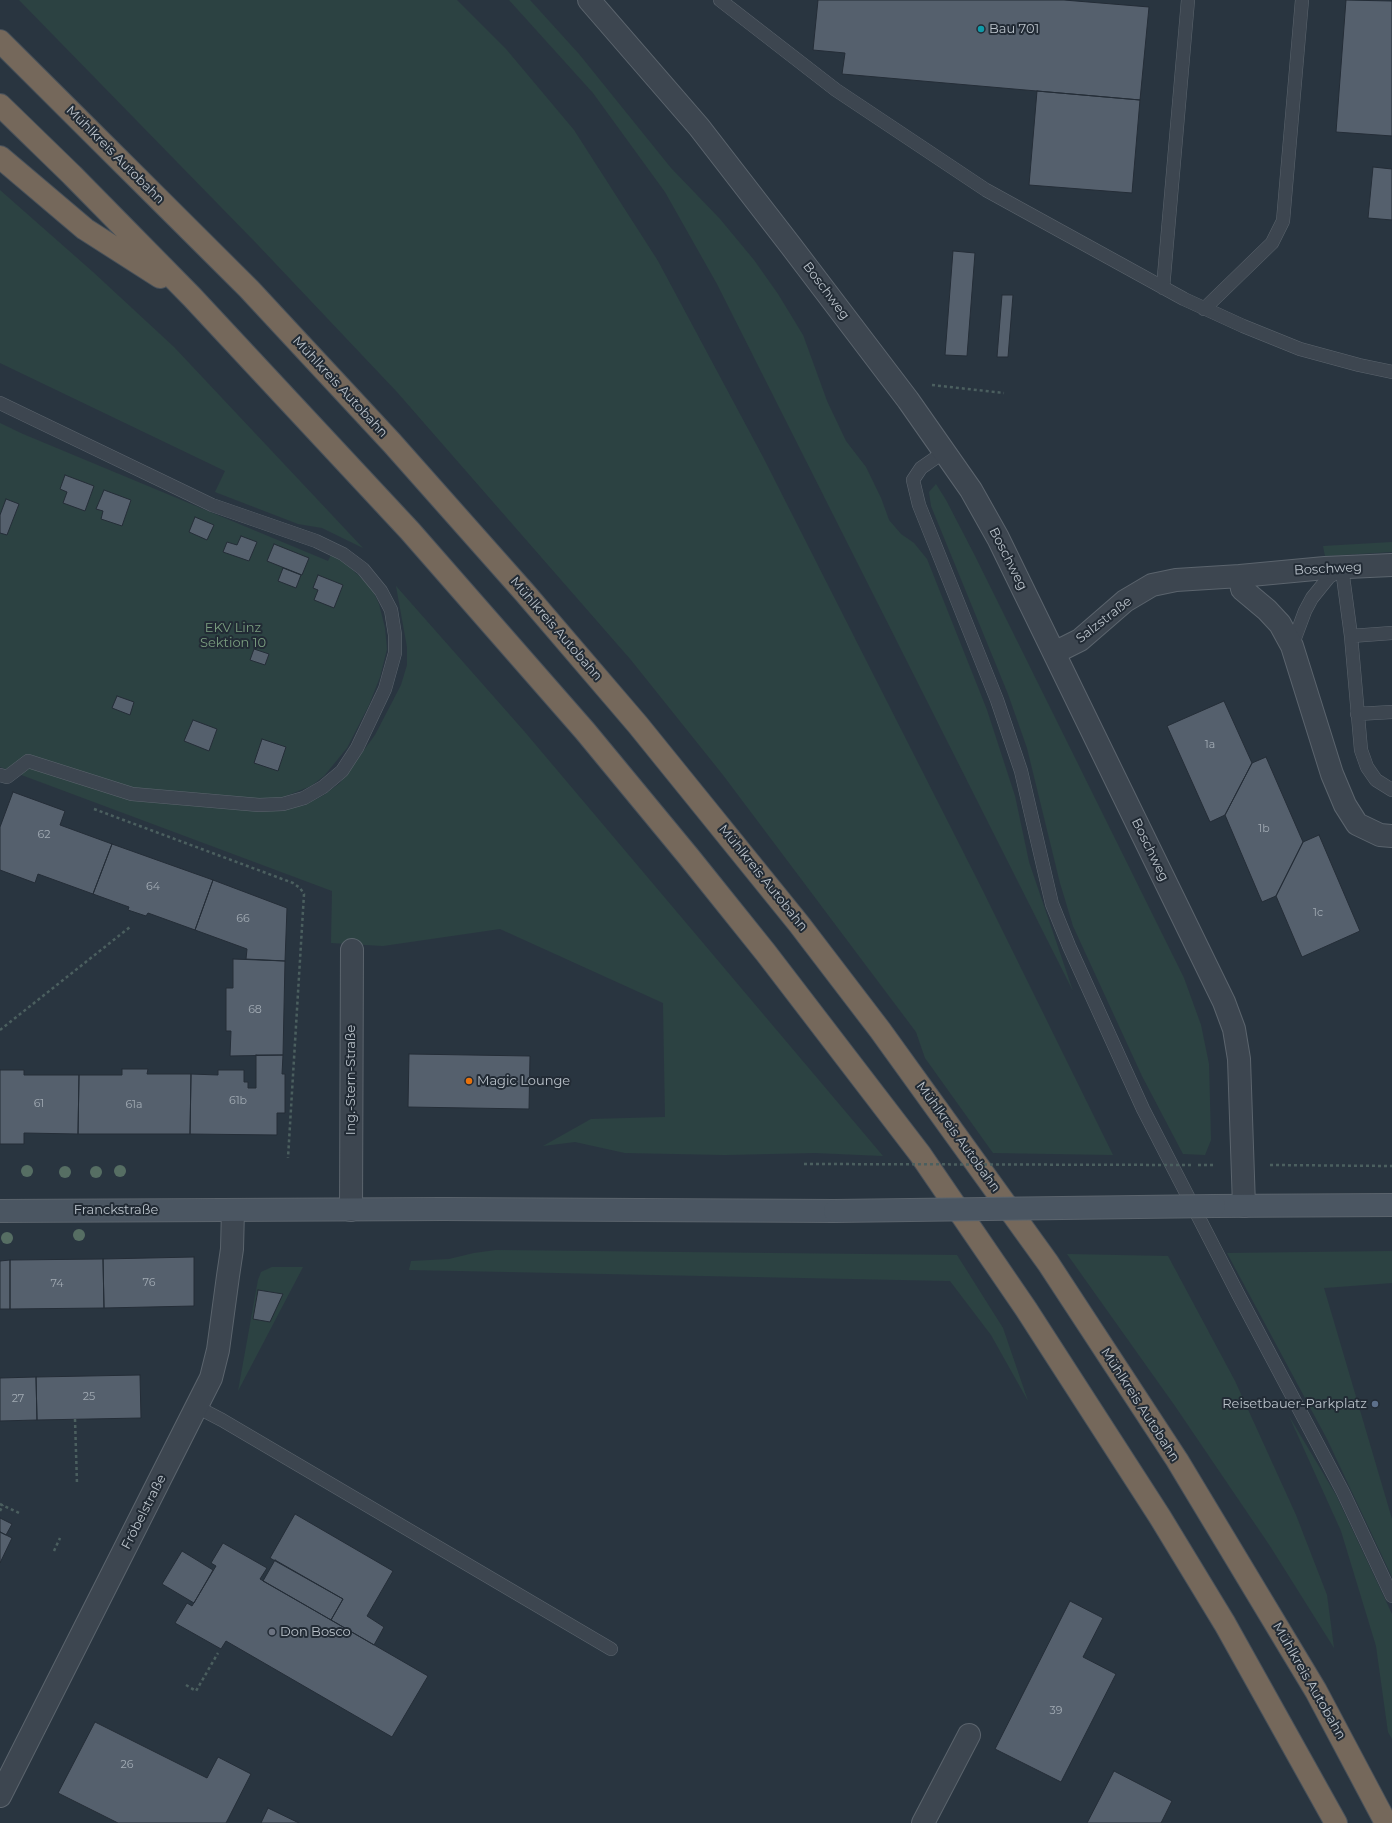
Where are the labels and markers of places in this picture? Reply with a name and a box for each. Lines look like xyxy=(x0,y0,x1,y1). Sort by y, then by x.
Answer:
place label: Bau 701 xyxy=(989,21,1039,37)
marker: Bau 701 xyxy=(976,24,986,34)
place label: Magic Lounge xyxy=(477,1073,570,1089)
marker: Magic Lounge xyxy=(464,1076,474,1086)
place label: Reisetbauer-Parkplatz xyxy=(1222,1396,1367,1412)
marker: Reisetbauer-Parkplatz xyxy=(1370,1399,1380,1409)
place label: Don Bosco xyxy=(280,1624,351,1640)
marker: Don Bosco xyxy=(267,1627,277,1637)

